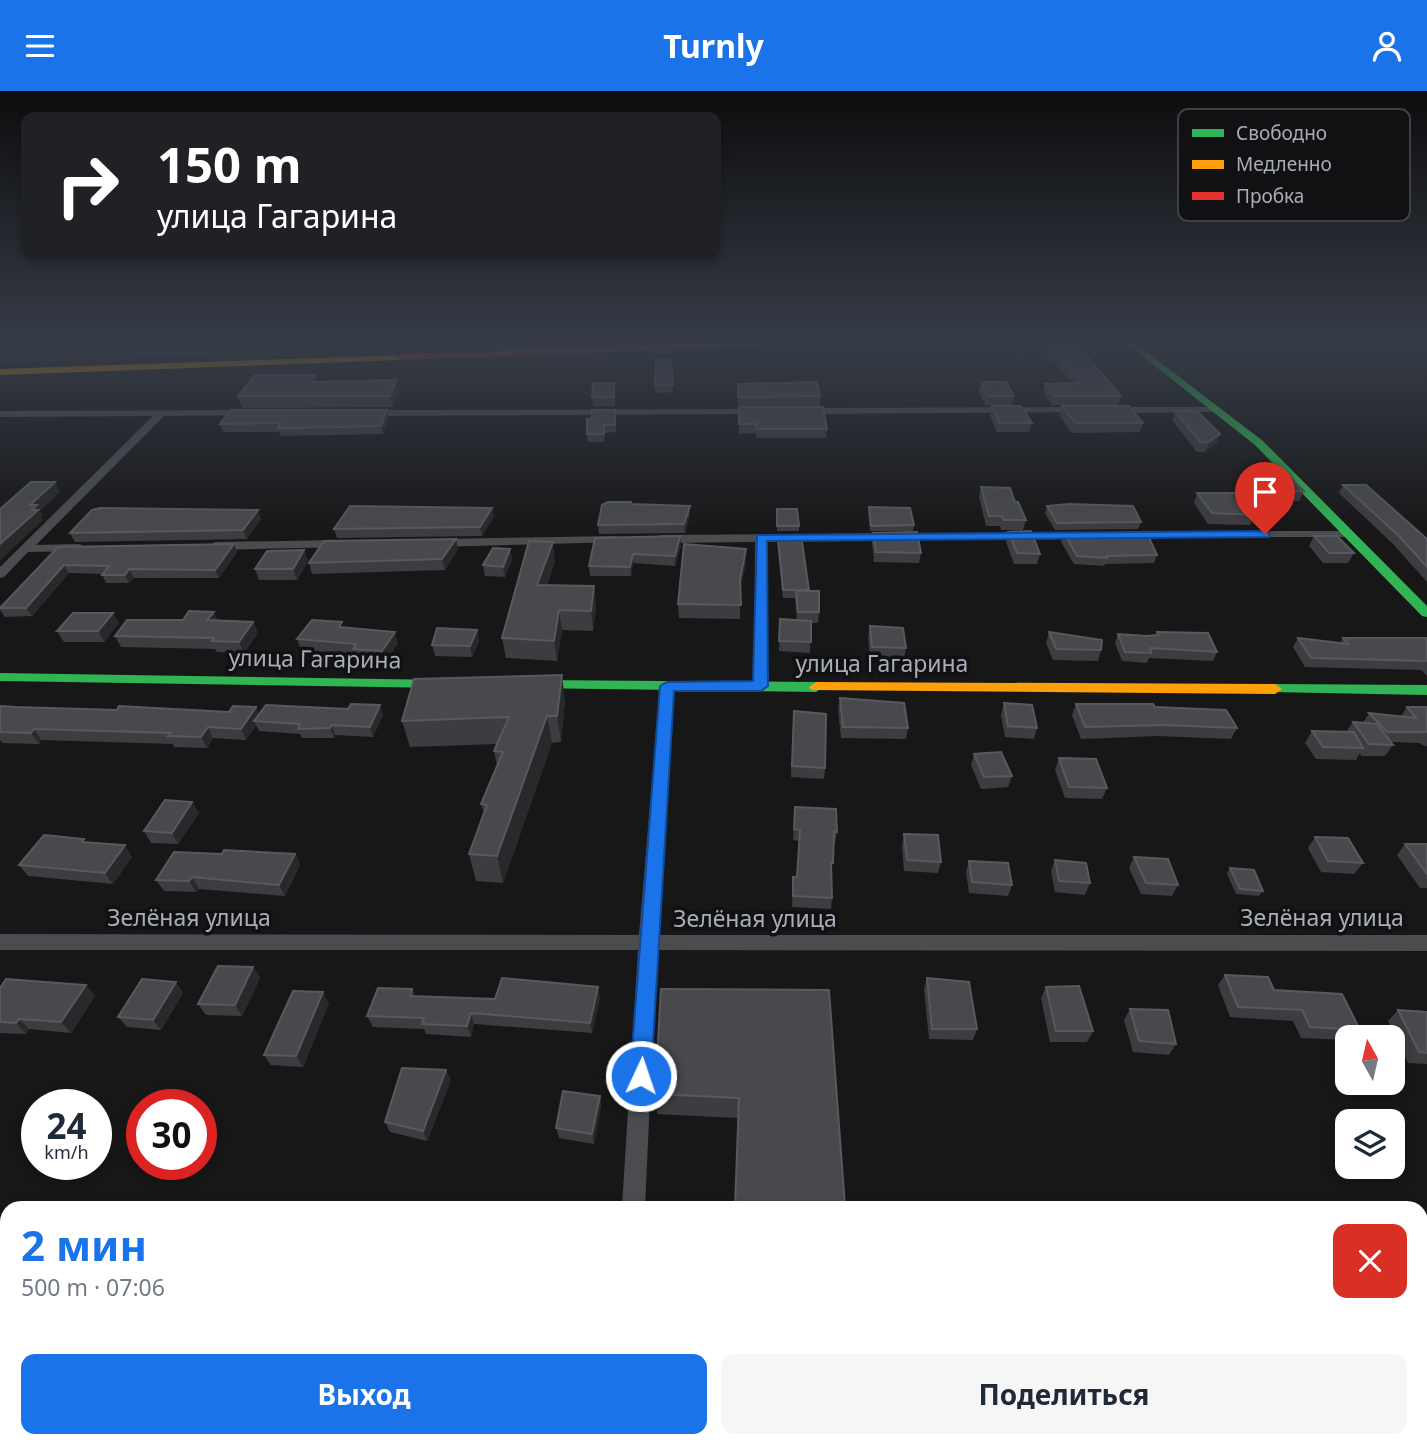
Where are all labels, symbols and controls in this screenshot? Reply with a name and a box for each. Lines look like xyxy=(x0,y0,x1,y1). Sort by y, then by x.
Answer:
text: Turnly xyxy=(663,24,764,67)
icon: menu xyxy=(21,27,59,65)
icon: person xyxy=(1368,27,1406,65)
legend xyxy=(1178,109,1410,221)
text: Свободно xyxy=(1236,120,1327,146)
text: 150 m xyxy=(157,131,302,197)
icon: right xyxy=(42,140,133,231)
text: Медленно xyxy=(1236,151,1332,177)
text: Пробка xyxy=(1236,183,1304,209)
text: улица Гагарина xyxy=(157,194,397,237)
pin xyxy=(1235,462,1295,534)
icon: arrive xyxy=(1246,473,1284,511)
street label: улица Гагарина xyxy=(228,640,402,676)
street label: улица Гагарина xyxy=(796,647,968,679)
street label: Зелёная улица xyxy=(107,901,271,933)
street label: Зелёная улица xyxy=(1240,901,1404,933)
street label: Зелёная улица xyxy=(673,902,837,934)
north arrow xyxy=(1335,1025,1405,1095)
map controls xyxy=(1335,1025,1405,1179)
position arrow xyxy=(604,1039,678,1113)
speed limit sign: 30 xyxy=(126,1089,217,1180)
text: 24 xyxy=(46,1102,87,1149)
button: layers xyxy=(1335,1109,1405,1179)
text: km/h xyxy=(44,1140,89,1164)
text: 2 мин xyxy=(21,1216,147,1273)
button: close xyxy=(1333,1224,1407,1298)
text: 500 m · 07:06 xyxy=(21,1271,165,1303)
button: Выход xyxy=(21,1354,707,1434)
button: Поделиться xyxy=(721,1354,1407,1434)

